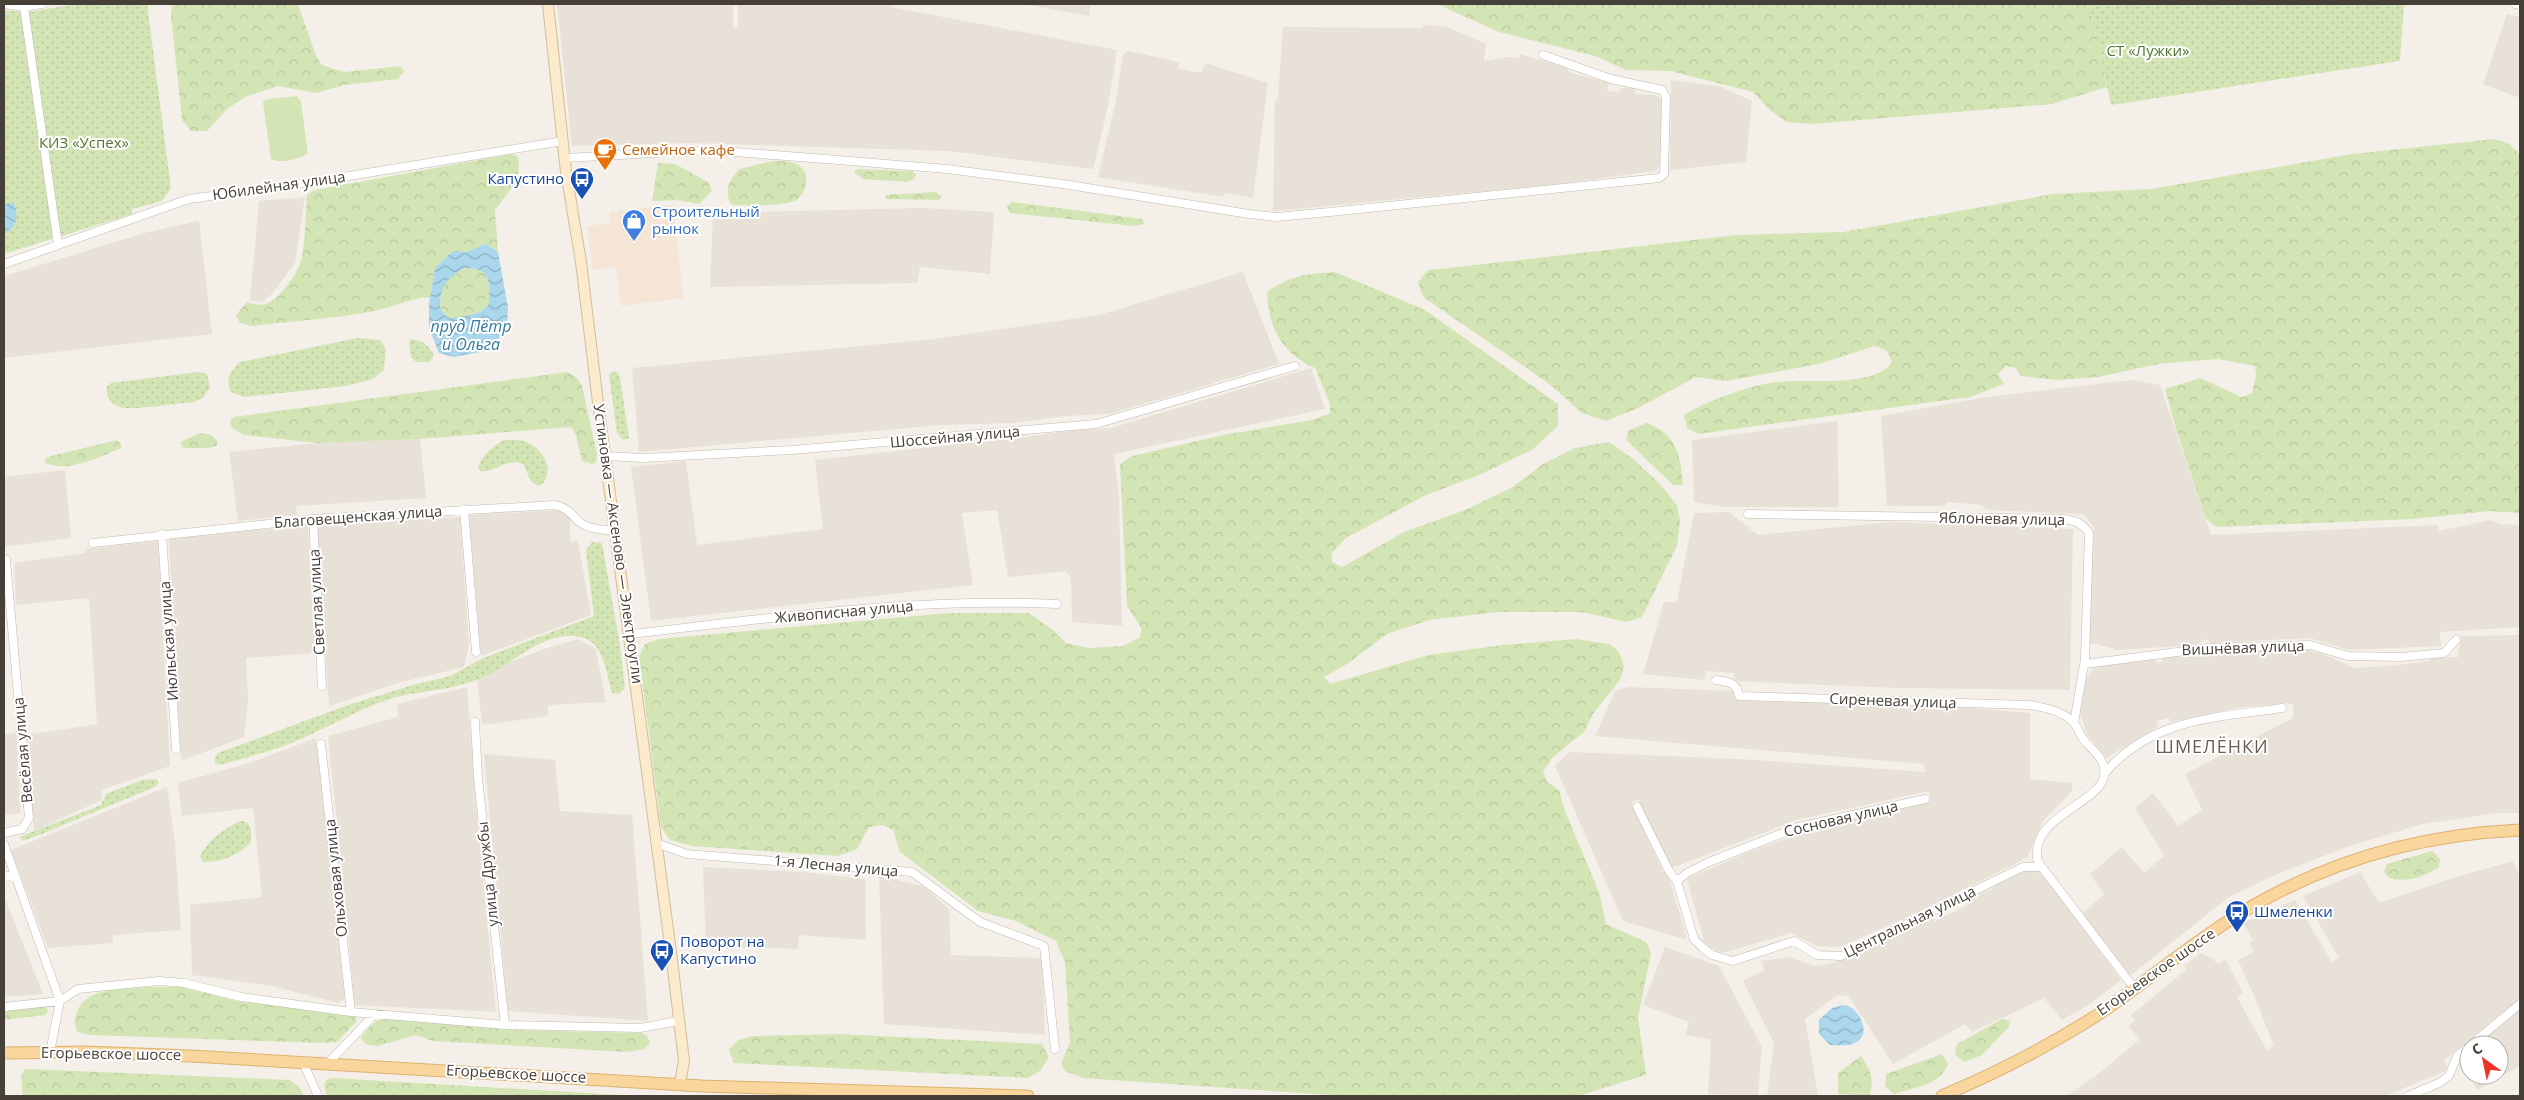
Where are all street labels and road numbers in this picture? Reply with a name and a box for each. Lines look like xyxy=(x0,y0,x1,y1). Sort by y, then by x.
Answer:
street label: Юбилейная улица xyxy=(211,166,347,204)
street label: Устиновка — Аксеново — Электроугли xyxy=(589,403,649,685)
street label: Шоссейная улица xyxy=(889,420,1021,452)
street label: Благовещенская улица xyxy=(273,500,443,532)
street label: Яблоневая улица xyxy=(1939,507,2065,529)
street label: Светлая улица xyxy=(303,549,329,656)
street label: Июльская улица xyxy=(154,580,182,702)
street label: Живописная улица xyxy=(774,595,914,627)
street label: Вишнёвая улица xyxy=(2181,635,2305,659)
street label: Сиреневая улица xyxy=(1829,688,1957,712)
street label: Весёлая улица xyxy=(7,696,37,804)
street label: Сосновая улица xyxy=(1782,795,1900,841)
street label: Ольховая улица xyxy=(319,818,351,938)
street label: улица Дружбы xyxy=(472,821,502,928)
street label: 1-я Лесная улица xyxy=(773,850,899,880)
street label: Центральная улица xyxy=(1840,880,1979,962)
street label: Егорьевское шоссе xyxy=(2092,923,2219,1020)
street label: Егорьевское шоссе xyxy=(41,1042,181,1064)
street label: Егорьевское шоссе xyxy=(445,1059,587,1087)

